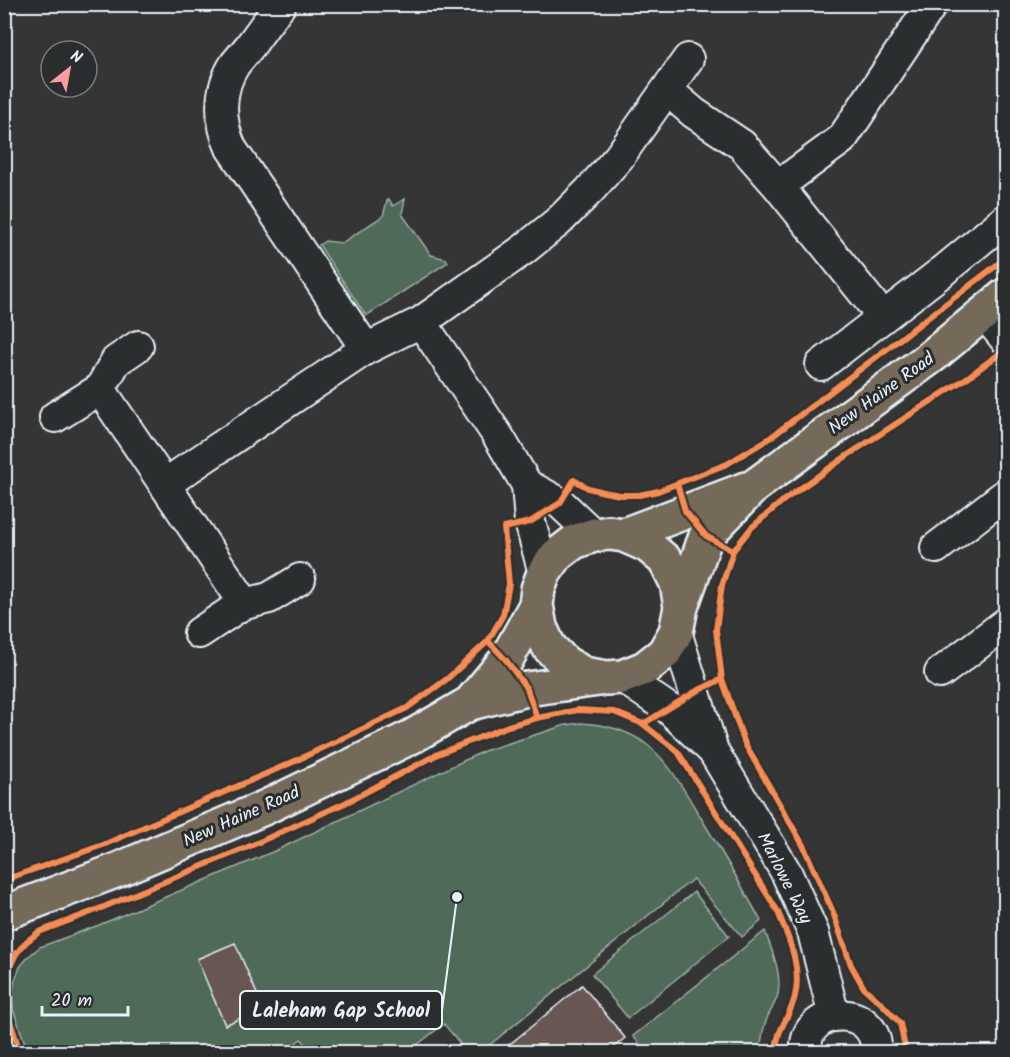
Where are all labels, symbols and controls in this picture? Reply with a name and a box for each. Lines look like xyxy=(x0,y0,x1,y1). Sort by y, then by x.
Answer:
north arrow xyxy=(39,39,99,99)
text: N xyxy=(65,44,87,71)
street label: New Haine Road xyxy=(823,345,942,443)
street label: New Haine Road xyxy=(178,778,306,856)
street label: Marlowe Way xyxy=(748,828,819,930)
scale bar xyxy=(42,979,128,1017)
text: 20 m xyxy=(51,987,92,1016)
callout: Laleham Gap School xyxy=(240,991,442,1029)
text: Laleham Gap School xyxy=(252,996,431,1028)

